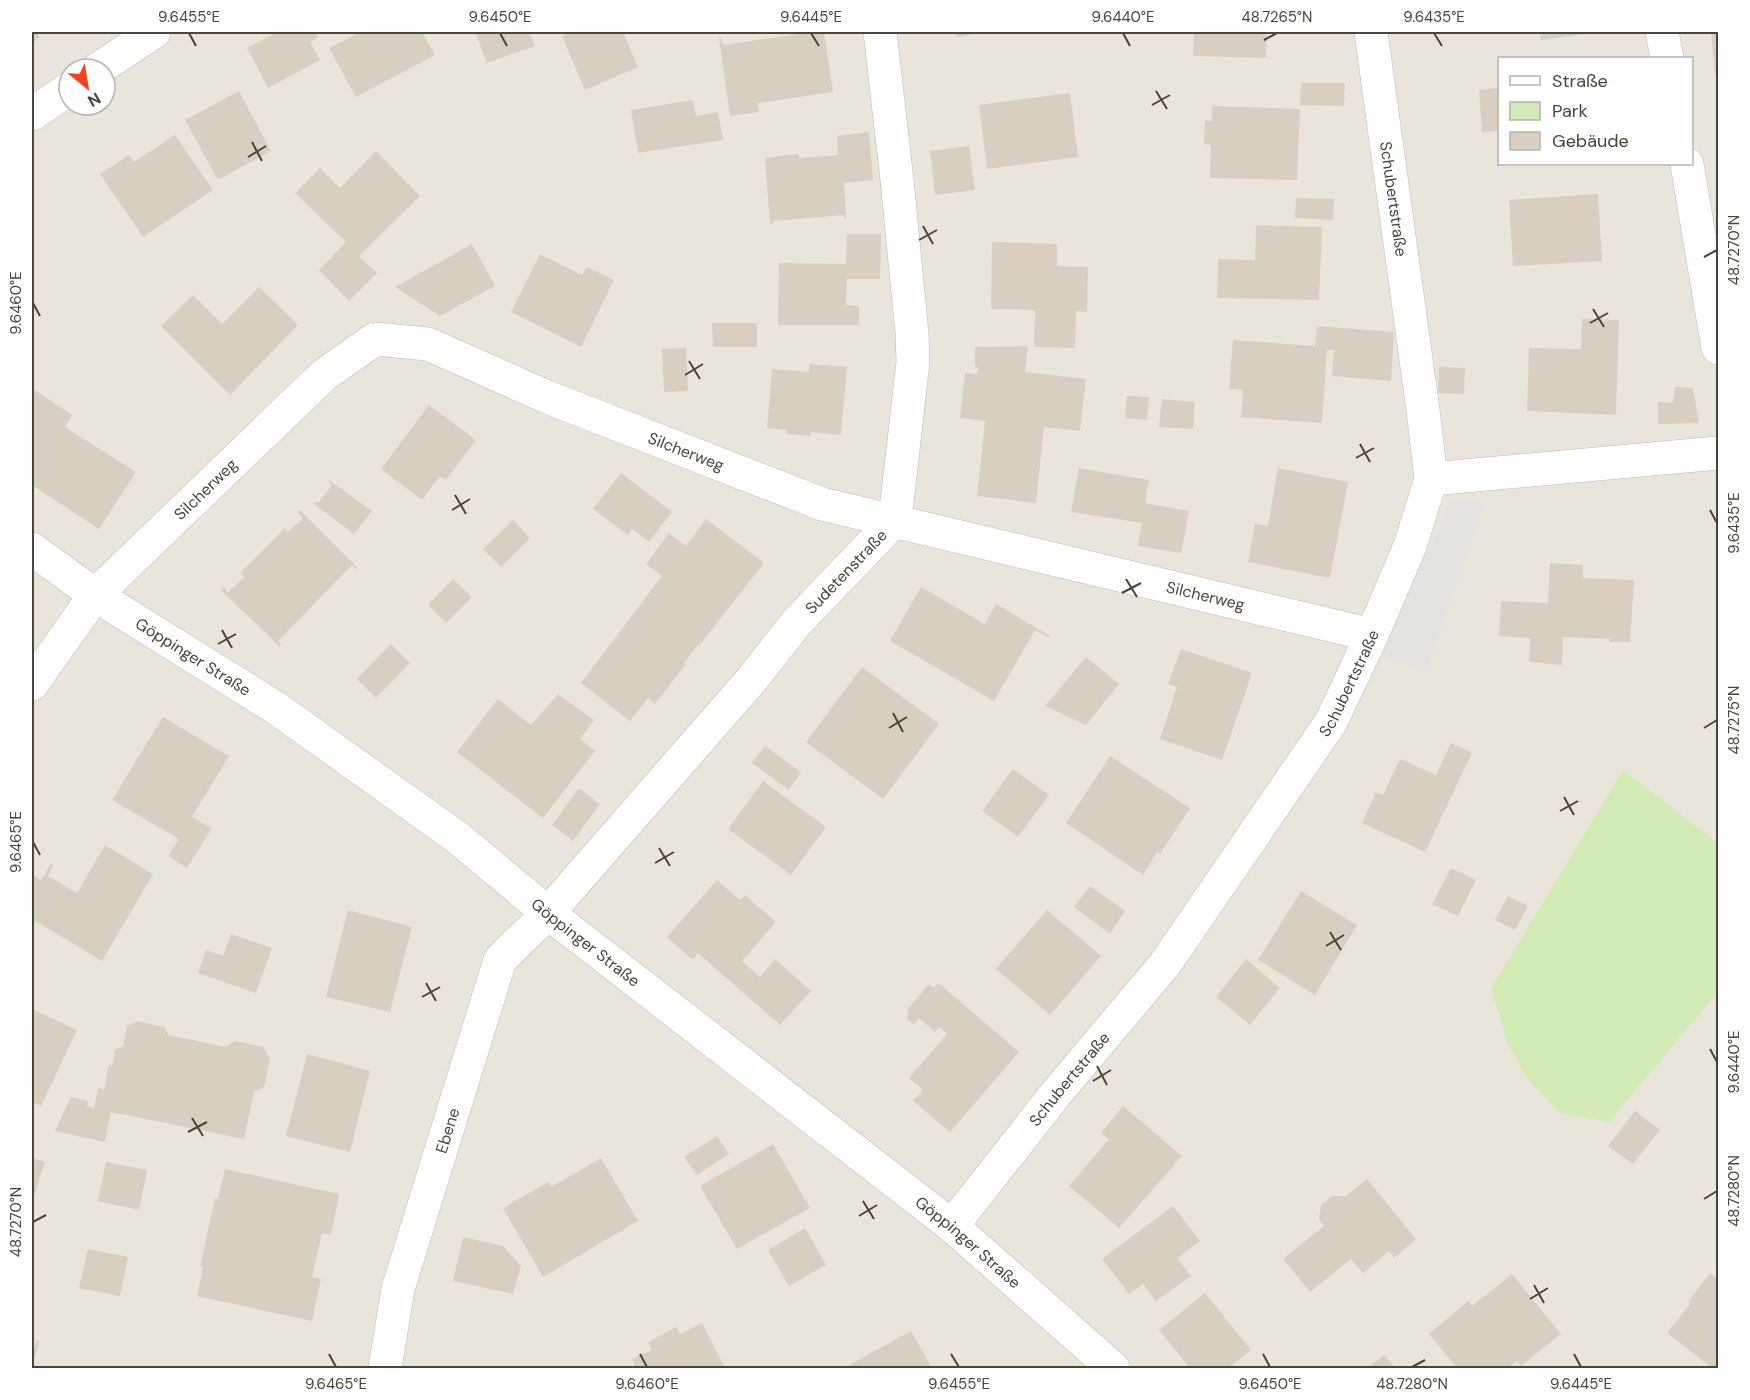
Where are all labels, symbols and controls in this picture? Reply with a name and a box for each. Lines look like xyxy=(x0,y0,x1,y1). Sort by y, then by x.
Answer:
text: 9.6455°E xyxy=(158,7,220,27)
text: 9.6450°E xyxy=(468,7,532,27)
text: 9.6445°E xyxy=(780,7,842,27)
text: 9.6440°E xyxy=(1091,7,1155,27)
text: 48.7265°N xyxy=(1242,7,1312,27)
text: 9.6435°E xyxy=(1403,7,1465,27)
north arrow xyxy=(57,57,117,117)
legend xyxy=(1498,57,1693,165)
text: Straße xyxy=(1552,69,1608,93)
text: N xyxy=(84,88,105,112)
text: Park xyxy=(1552,99,1588,123)
text: Gebäude xyxy=(1552,129,1629,153)
street label: Schubertstraße xyxy=(1375,140,1412,258)
text: 48.7270°N xyxy=(1724,215,1744,285)
text: 9.6460°E xyxy=(6,271,26,335)
street label: Silcherweg xyxy=(645,427,727,476)
street label: Silcherweg xyxy=(170,454,242,525)
text: 9.6435°E xyxy=(1724,492,1744,554)
street label: Sudetenstraße xyxy=(800,525,892,619)
street label: Silcherweg xyxy=(1164,576,1247,615)
street label: Göppinger Straße xyxy=(131,613,255,701)
street label: Schubertstraße xyxy=(1314,627,1384,741)
text: 48.7275°N xyxy=(1724,686,1744,755)
text: 9.6465°E xyxy=(6,811,26,873)
street label: Göppinger Straße xyxy=(527,894,644,991)
street label: Schubertstraße xyxy=(1024,1028,1114,1131)
text: 9.6440°E xyxy=(1724,1030,1744,1094)
street label: Ebene xyxy=(431,1105,465,1156)
text: 48.7280°N xyxy=(1724,1155,1744,1227)
text: 48.7270°N xyxy=(6,1187,26,1257)
street label: Göppinger Straße xyxy=(911,1192,1025,1293)
text: 9.6465°E xyxy=(305,1374,367,1394)
text: 9.6460°E xyxy=(615,1374,679,1394)
text: 9.6455°E xyxy=(928,1374,990,1394)
text: 9.6450°E xyxy=(1238,1374,1302,1394)
text: 48.7280°N xyxy=(1376,1374,1448,1394)
text: 9.6445°E xyxy=(1550,1374,1612,1394)

